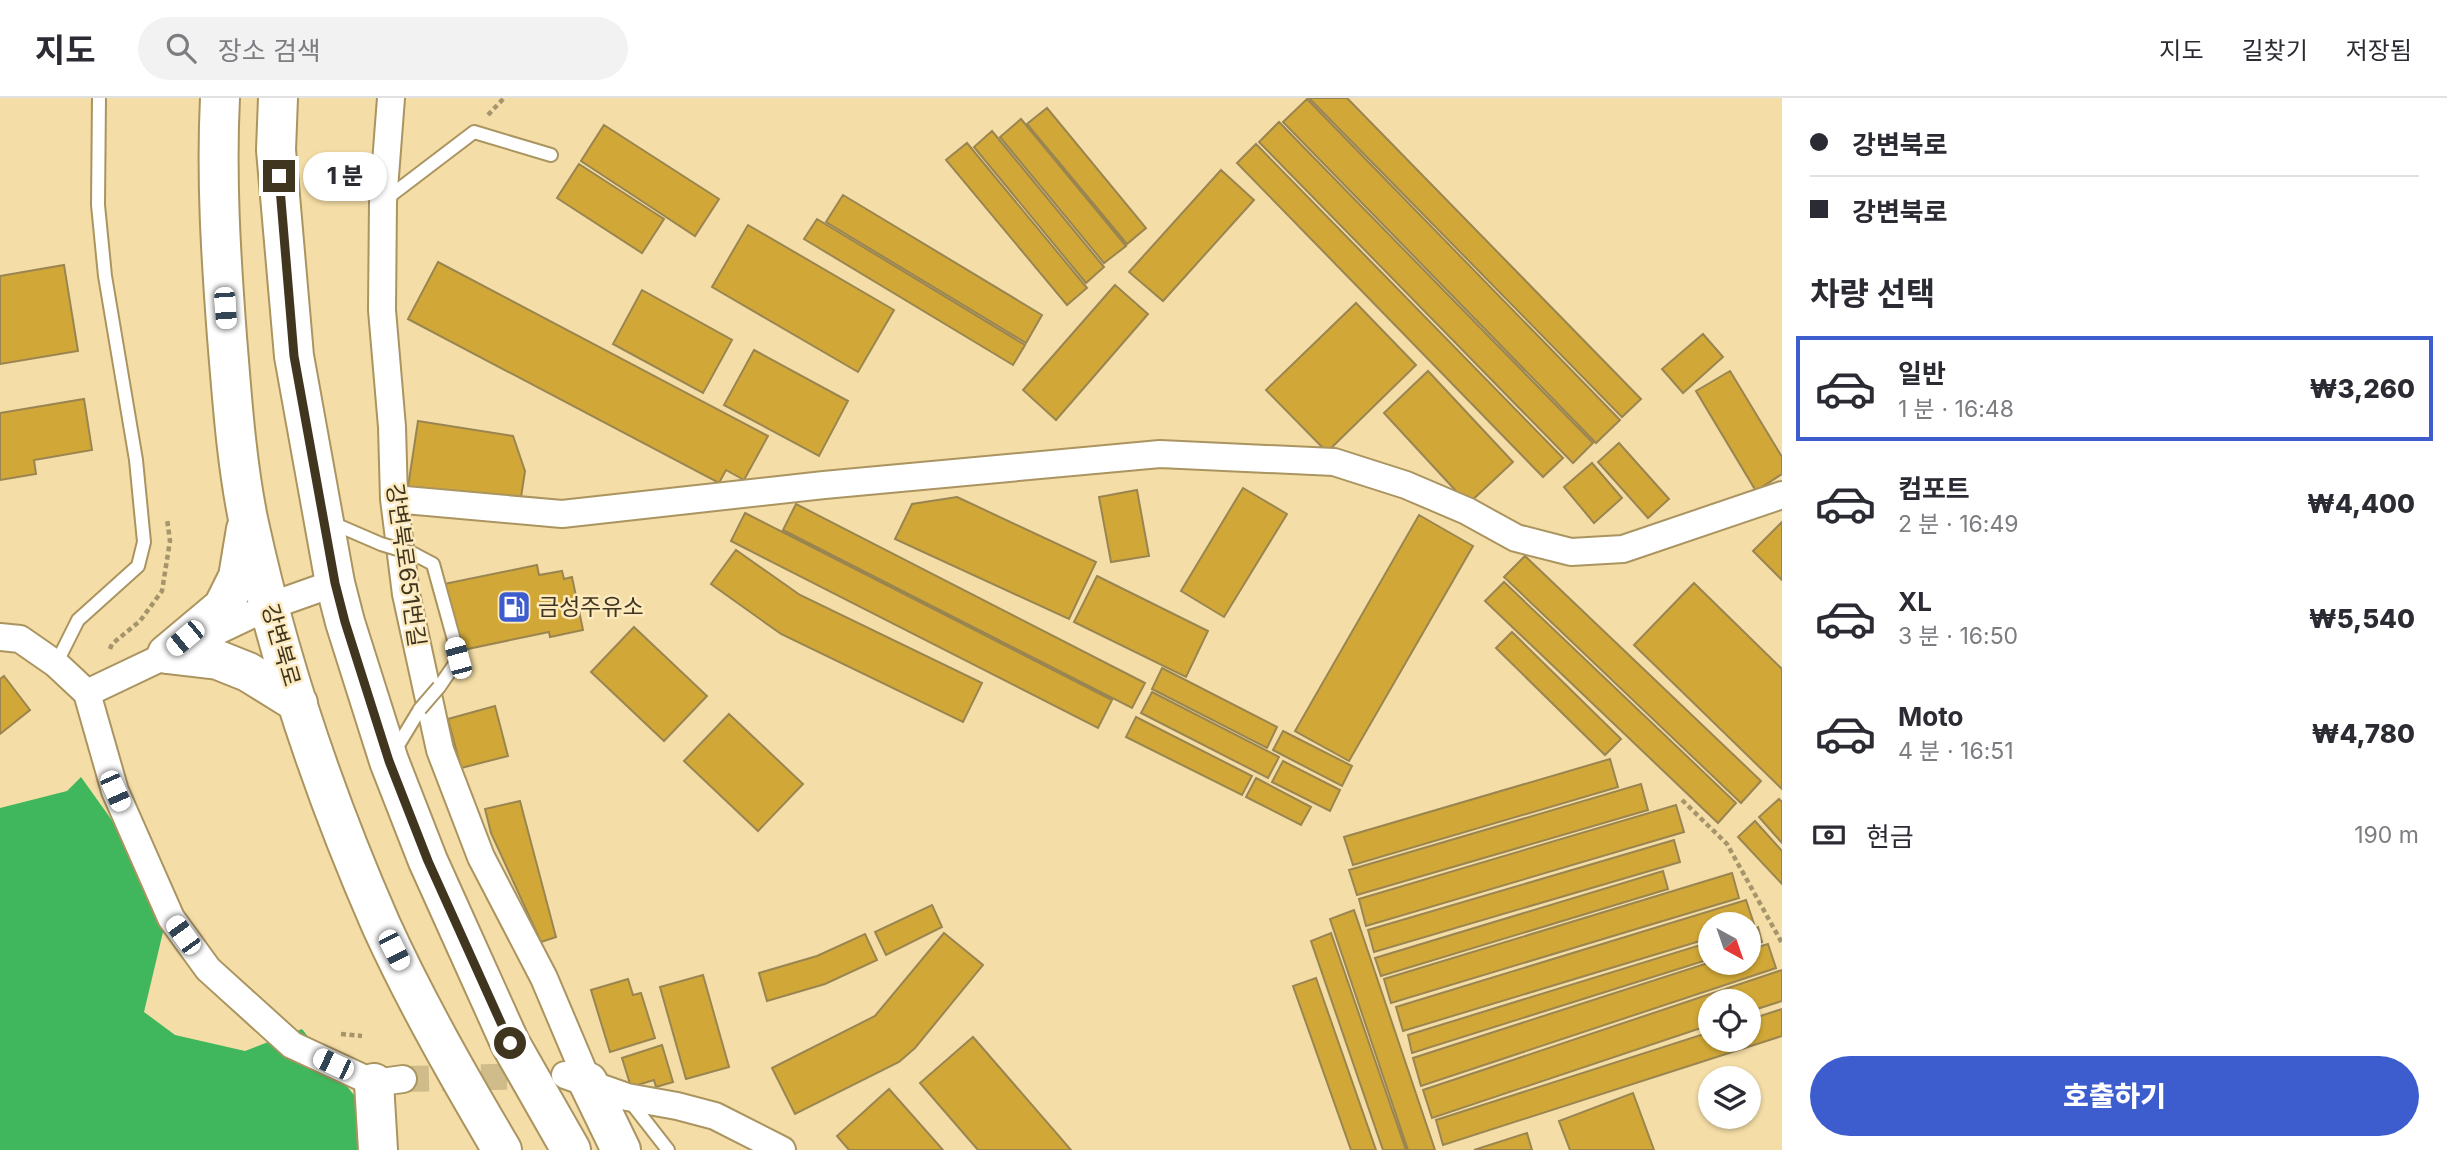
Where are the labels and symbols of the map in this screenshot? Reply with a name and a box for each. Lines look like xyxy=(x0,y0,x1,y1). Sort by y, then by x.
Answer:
callout: 1 분 xyxy=(304,152,388,200)
route end xyxy=(263,160,295,192)
car xyxy=(214,286,237,330)
street label: 강변북로651번길 xyxy=(381,482,431,648)
fuel station icon: 금성주유소 xyxy=(495,588,533,626)
place label: 금성주유소 xyxy=(538,593,644,621)
street label: 강변북로 xyxy=(256,600,306,690)
car xyxy=(163,616,208,660)
car xyxy=(443,635,474,681)
car xyxy=(97,768,134,814)
car xyxy=(163,912,204,958)
north arrow xyxy=(1698,912,1760,975)
car xyxy=(376,927,413,973)
route start xyxy=(494,1027,526,1059)
car xyxy=(310,1046,357,1082)

